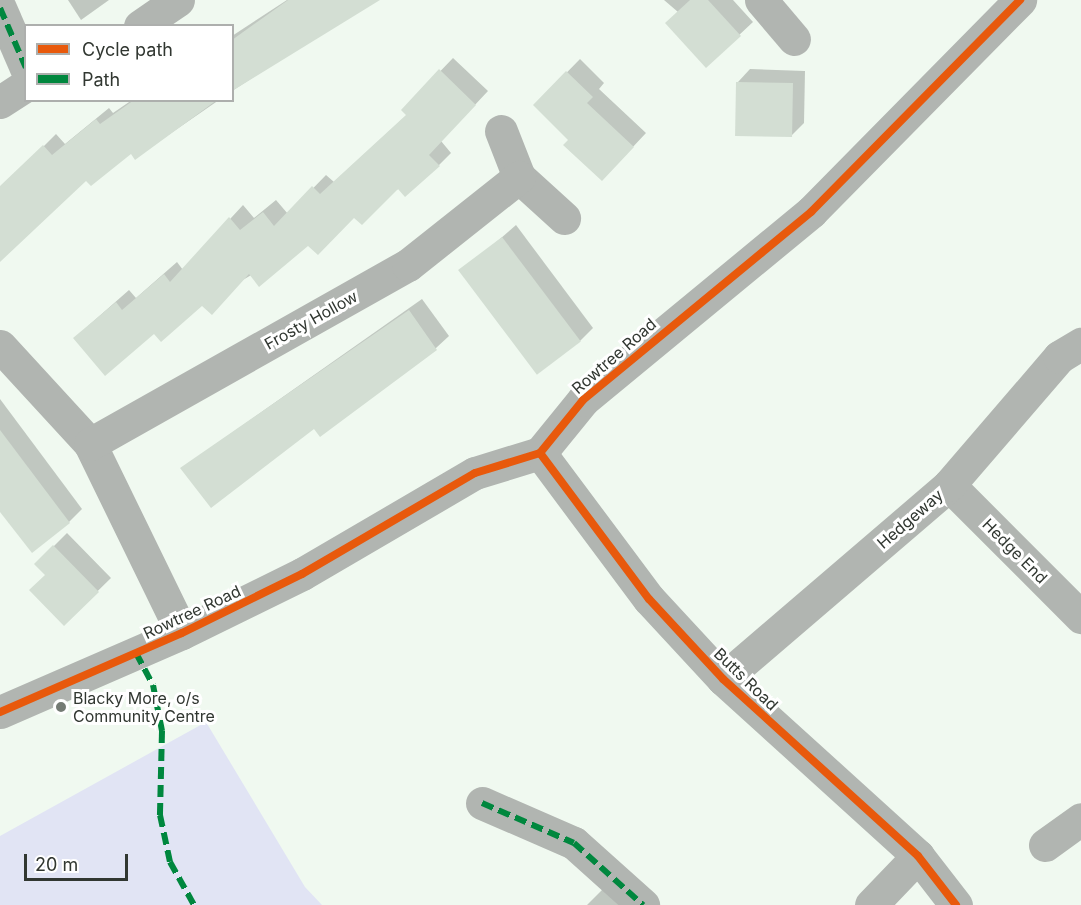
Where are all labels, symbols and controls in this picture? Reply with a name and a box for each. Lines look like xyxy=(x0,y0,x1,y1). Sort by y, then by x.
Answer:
legend xyxy=(24,24,234,102)
text: Cycle path xyxy=(82,39,173,60)
text: Path xyxy=(82,69,120,90)
street label: Frosty Hollow xyxy=(261,287,361,353)
street label: Rowtree Road xyxy=(568,314,660,398)
street label: Hedgeway xyxy=(873,485,947,553)
street label: Hedge End xyxy=(979,515,1051,587)
street label: Rowtree Road xyxy=(140,581,244,643)
street label: Butts Road xyxy=(710,644,782,714)
place label: Blacky More, o/s Community Centre xyxy=(73,688,215,726)
marker: Blacky More, o/s Community Centre xyxy=(54,700,68,714)
scale bar xyxy=(27,842,130,880)
text: 20 m xyxy=(35,854,78,875)

